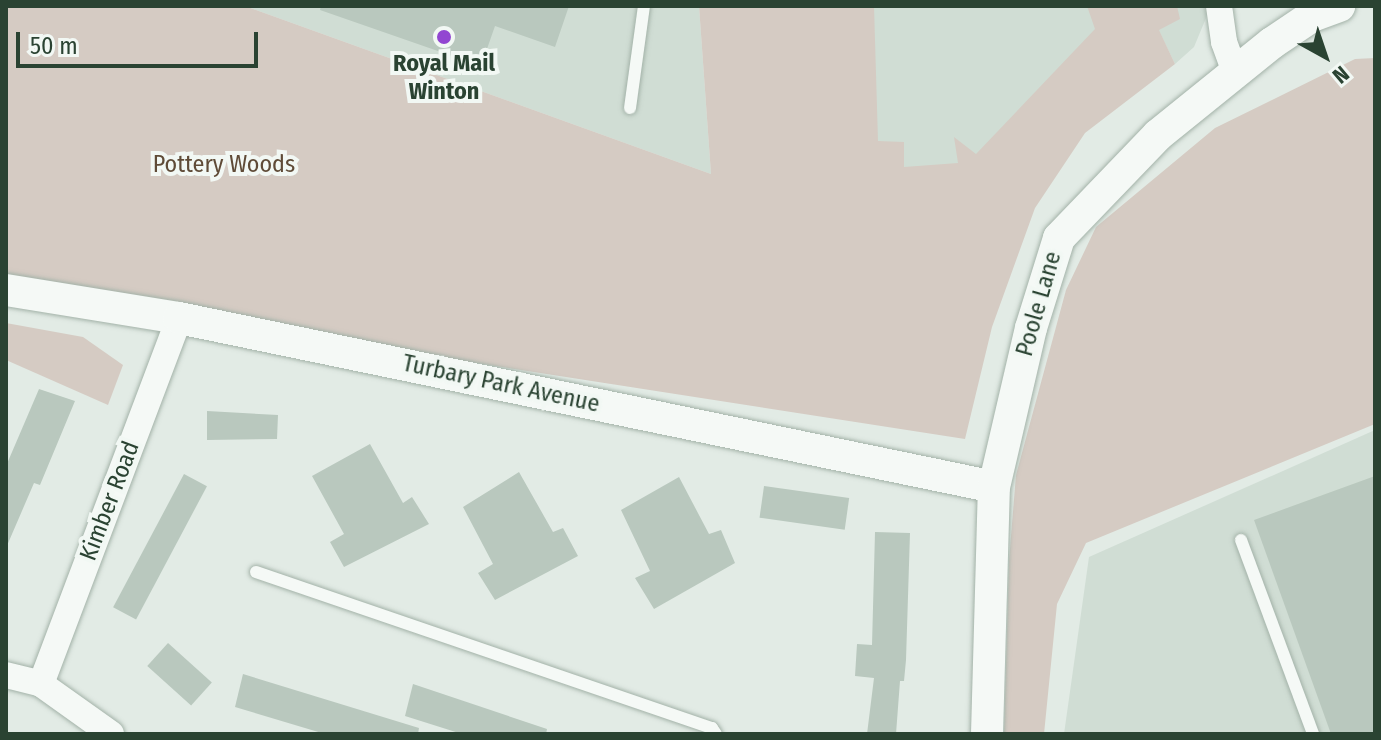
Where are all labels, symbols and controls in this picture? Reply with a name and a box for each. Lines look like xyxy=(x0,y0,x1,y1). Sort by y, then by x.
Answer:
scale bar xyxy=(20,16,262,66)
north arrow xyxy=(1285,16,1365,96)
marker: Royal Mail Winton xyxy=(435,28,453,46)
text: 50 m xyxy=(30,32,78,60)
place label: Royal Mail Winton xyxy=(393,50,495,106)
text: N xyxy=(1327,60,1354,89)
park label: Pottery Woods xyxy=(153,151,295,179)
street label: Poole Lane xyxy=(1010,248,1068,360)
street label: Turbary Park Avenue xyxy=(400,349,602,419)
street label: Kimber Road xyxy=(74,437,146,565)

